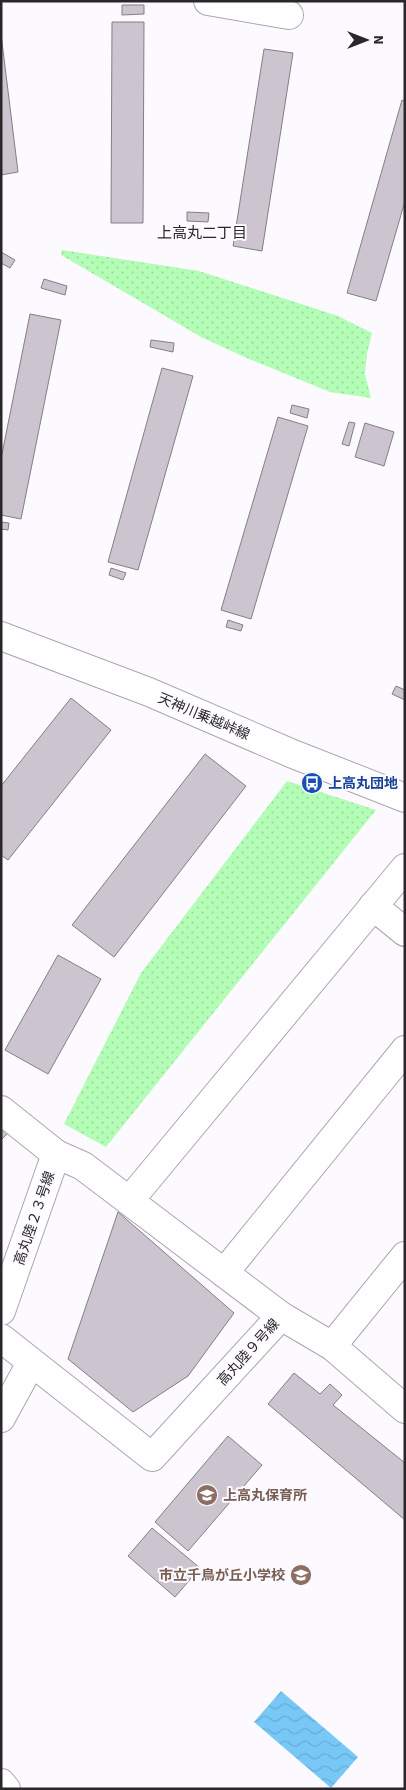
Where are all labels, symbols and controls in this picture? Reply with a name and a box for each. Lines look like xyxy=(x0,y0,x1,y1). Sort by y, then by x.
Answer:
north arrow xyxy=(341,15,391,65)
text: N xyxy=(368,35,388,45)
district label: 上高丸二丁目 xyxy=(157,223,247,244)
street label: 天神川乗越峠線 xyxy=(155,689,253,745)
bus stop icon: 上高丸団地 xyxy=(300,771,324,795)
place label: 上高丸団地 xyxy=(328,774,398,794)
street label: 高丸陸２３号線 xyxy=(10,1169,60,1268)
street label: 高丸陸９号線 xyxy=(213,1315,284,1391)
school or university icon: 上高丸保育所 xyxy=(195,1483,219,1507)
place label: 上高丸保育所 xyxy=(223,1486,307,1506)
school or university icon: 市立千鳥が丘小学校 xyxy=(289,1563,313,1587)
place label: 市立千鳥が丘小学校 xyxy=(159,1566,285,1586)

